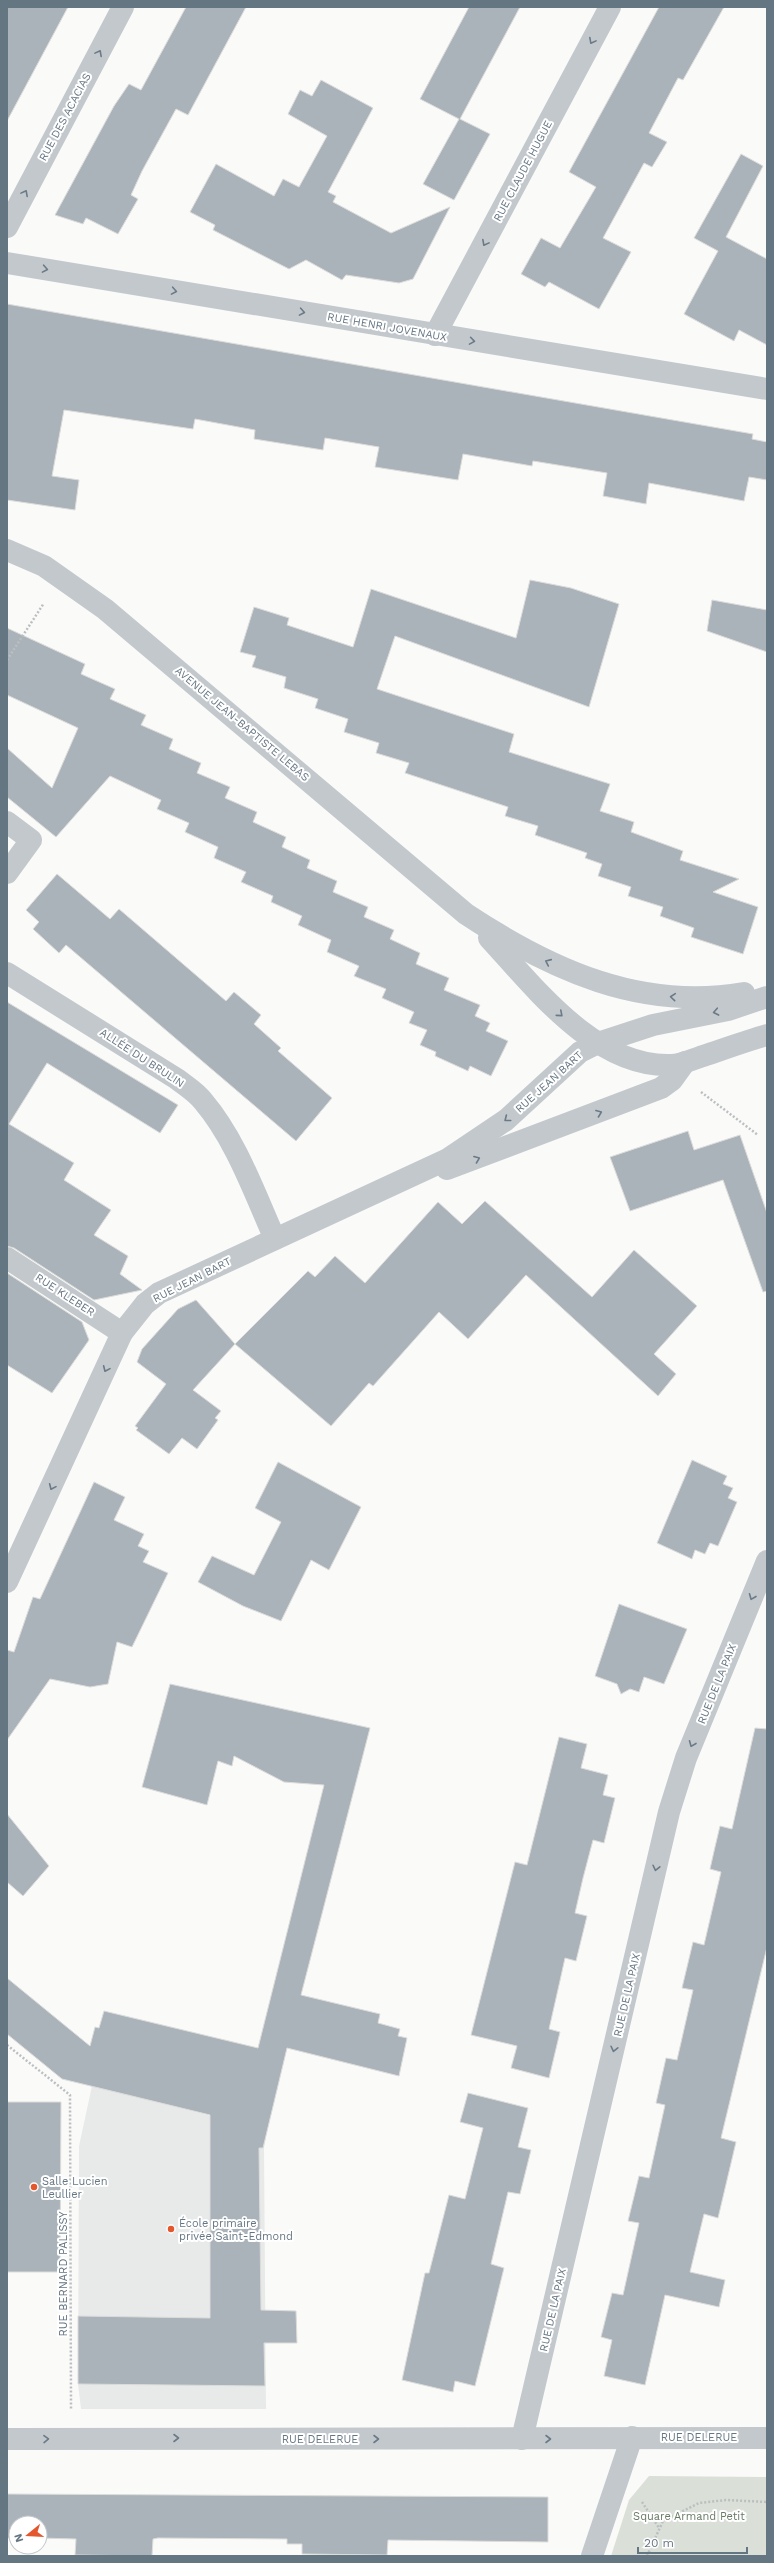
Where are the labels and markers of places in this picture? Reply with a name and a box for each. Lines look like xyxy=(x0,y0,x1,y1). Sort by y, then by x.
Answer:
place label: Salle Lucien Leullier xyxy=(42,2175,107,2201)
marker: Salle Lucien Leullier xyxy=(29,2182,39,2192)
place label: École primaire privée Saint-Edmond xyxy=(179,2216,293,2243)
marker: École primaire privée Saint-Edmond xyxy=(166,2224,176,2234)

